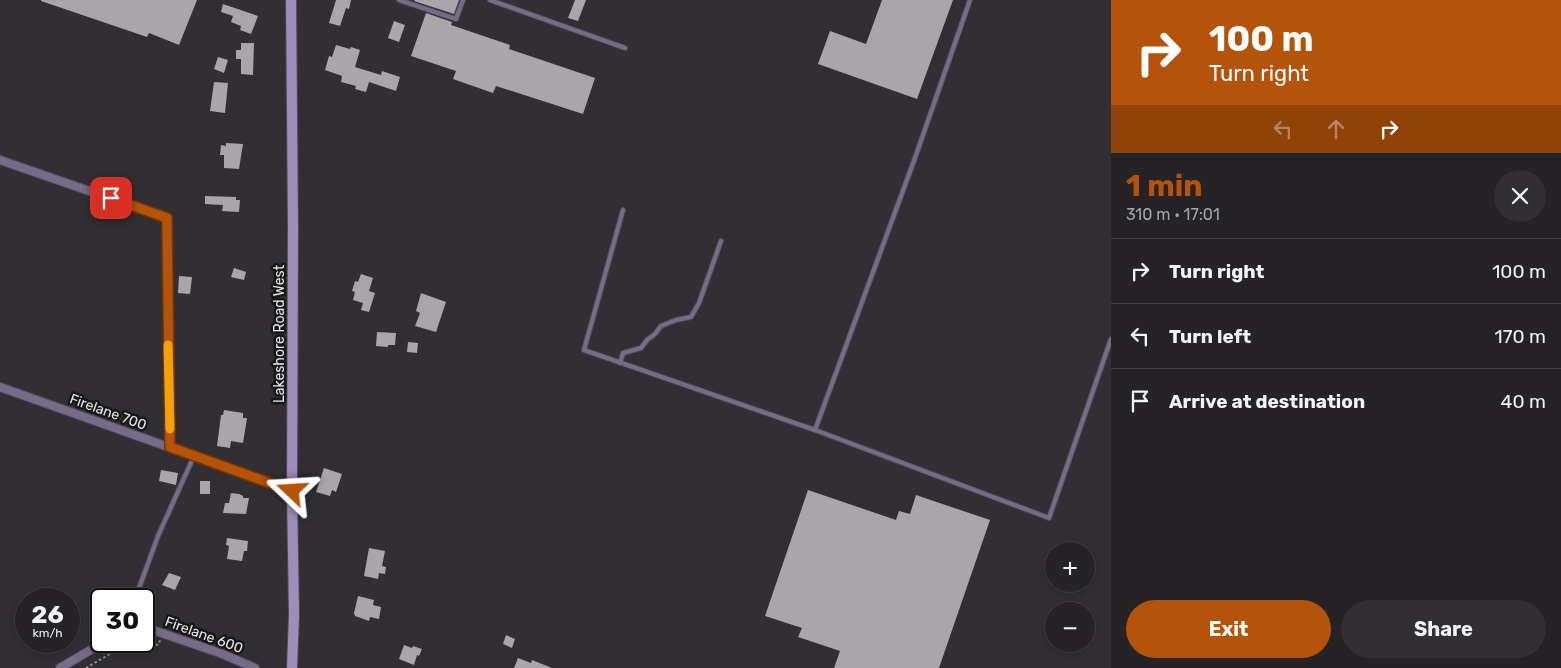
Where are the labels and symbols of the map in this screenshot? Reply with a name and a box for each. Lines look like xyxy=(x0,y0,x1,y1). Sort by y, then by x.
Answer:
pin xyxy=(90,177,132,219)
street label: Lakeshore Road West xyxy=(271,264,288,403)
street label: Firelane 700 xyxy=(67,390,149,434)
position arrow xyxy=(265,464,317,516)
speed limit sign: 30 xyxy=(90,588,155,653)
street label: Firelane 600 xyxy=(163,613,245,657)

